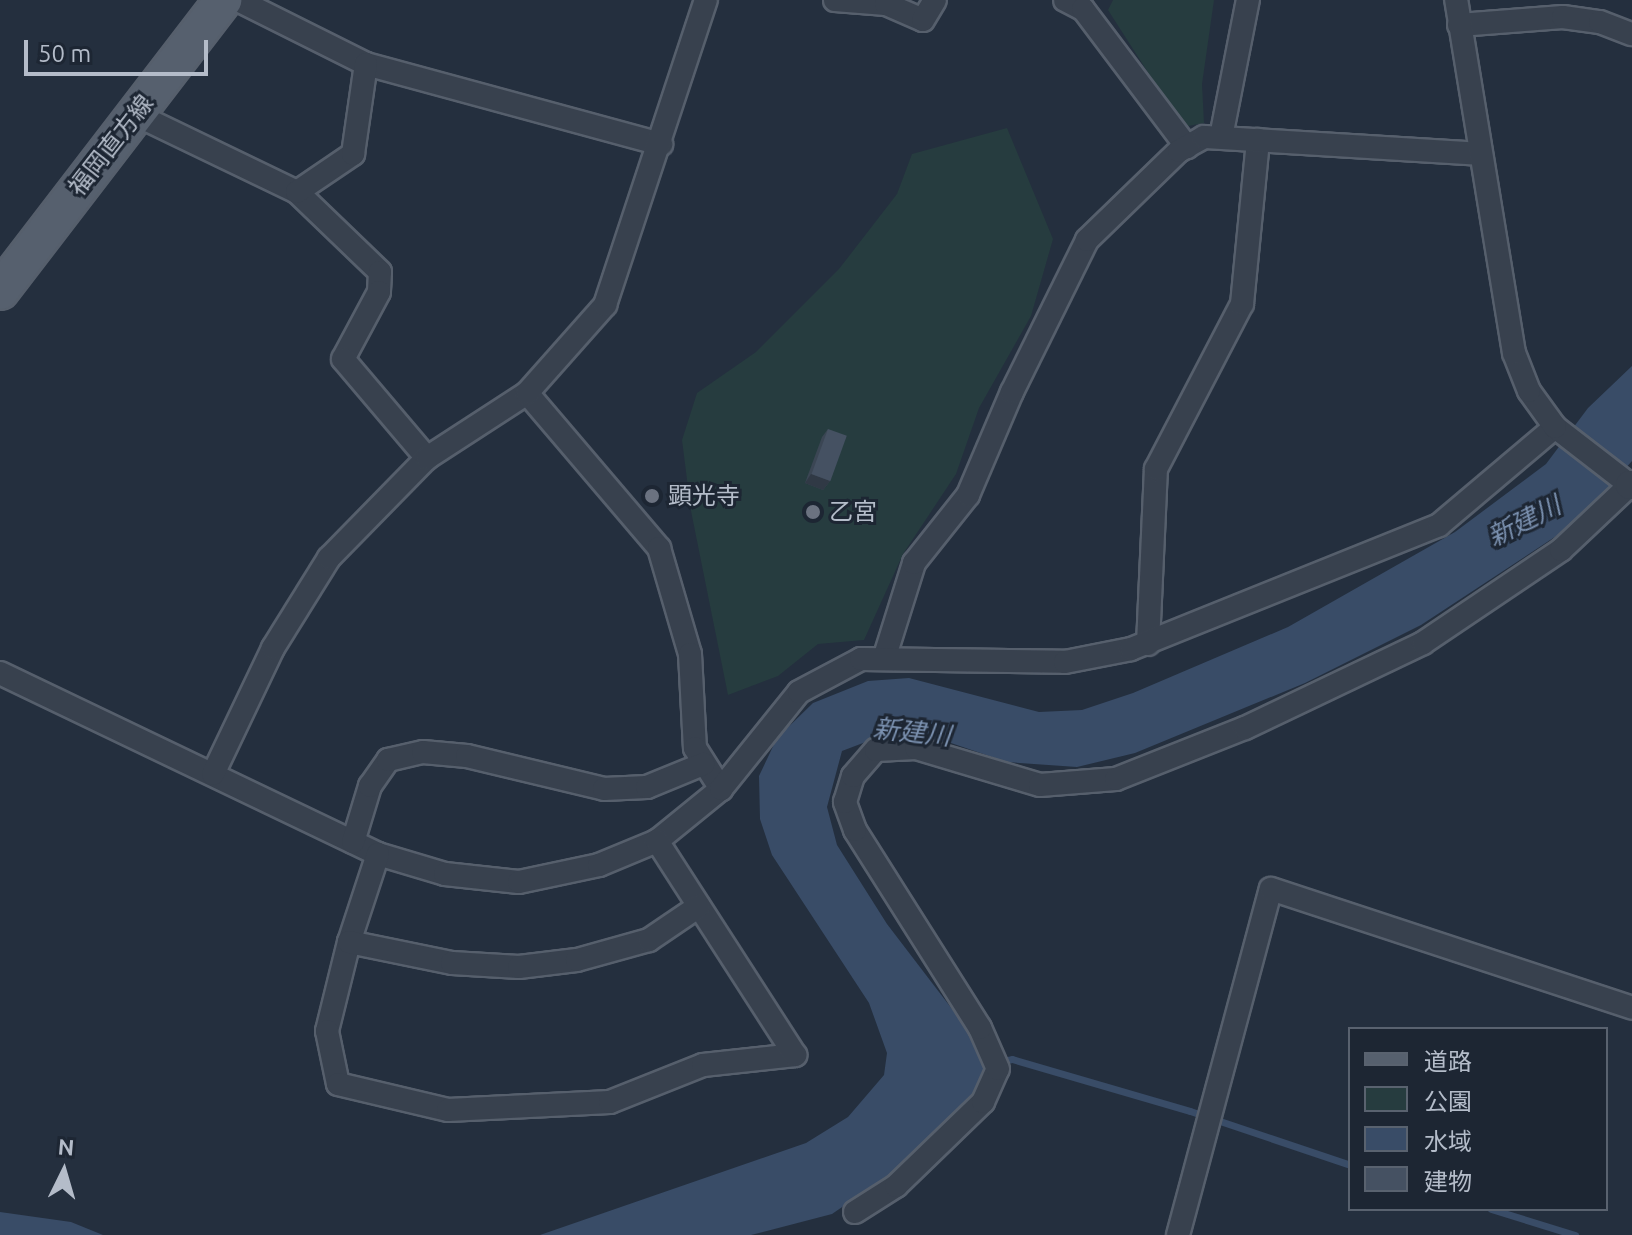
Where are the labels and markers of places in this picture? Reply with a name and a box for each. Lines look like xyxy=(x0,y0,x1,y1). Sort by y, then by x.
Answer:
place label: 顕光寺 xyxy=(668,482,740,510)
marker: 顕光寺 xyxy=(643,487,661,505)
place label: 乙宮 xyxy=(829,498,877,526)
marker: 乙宮 xyxy=(804,503,822,521)

